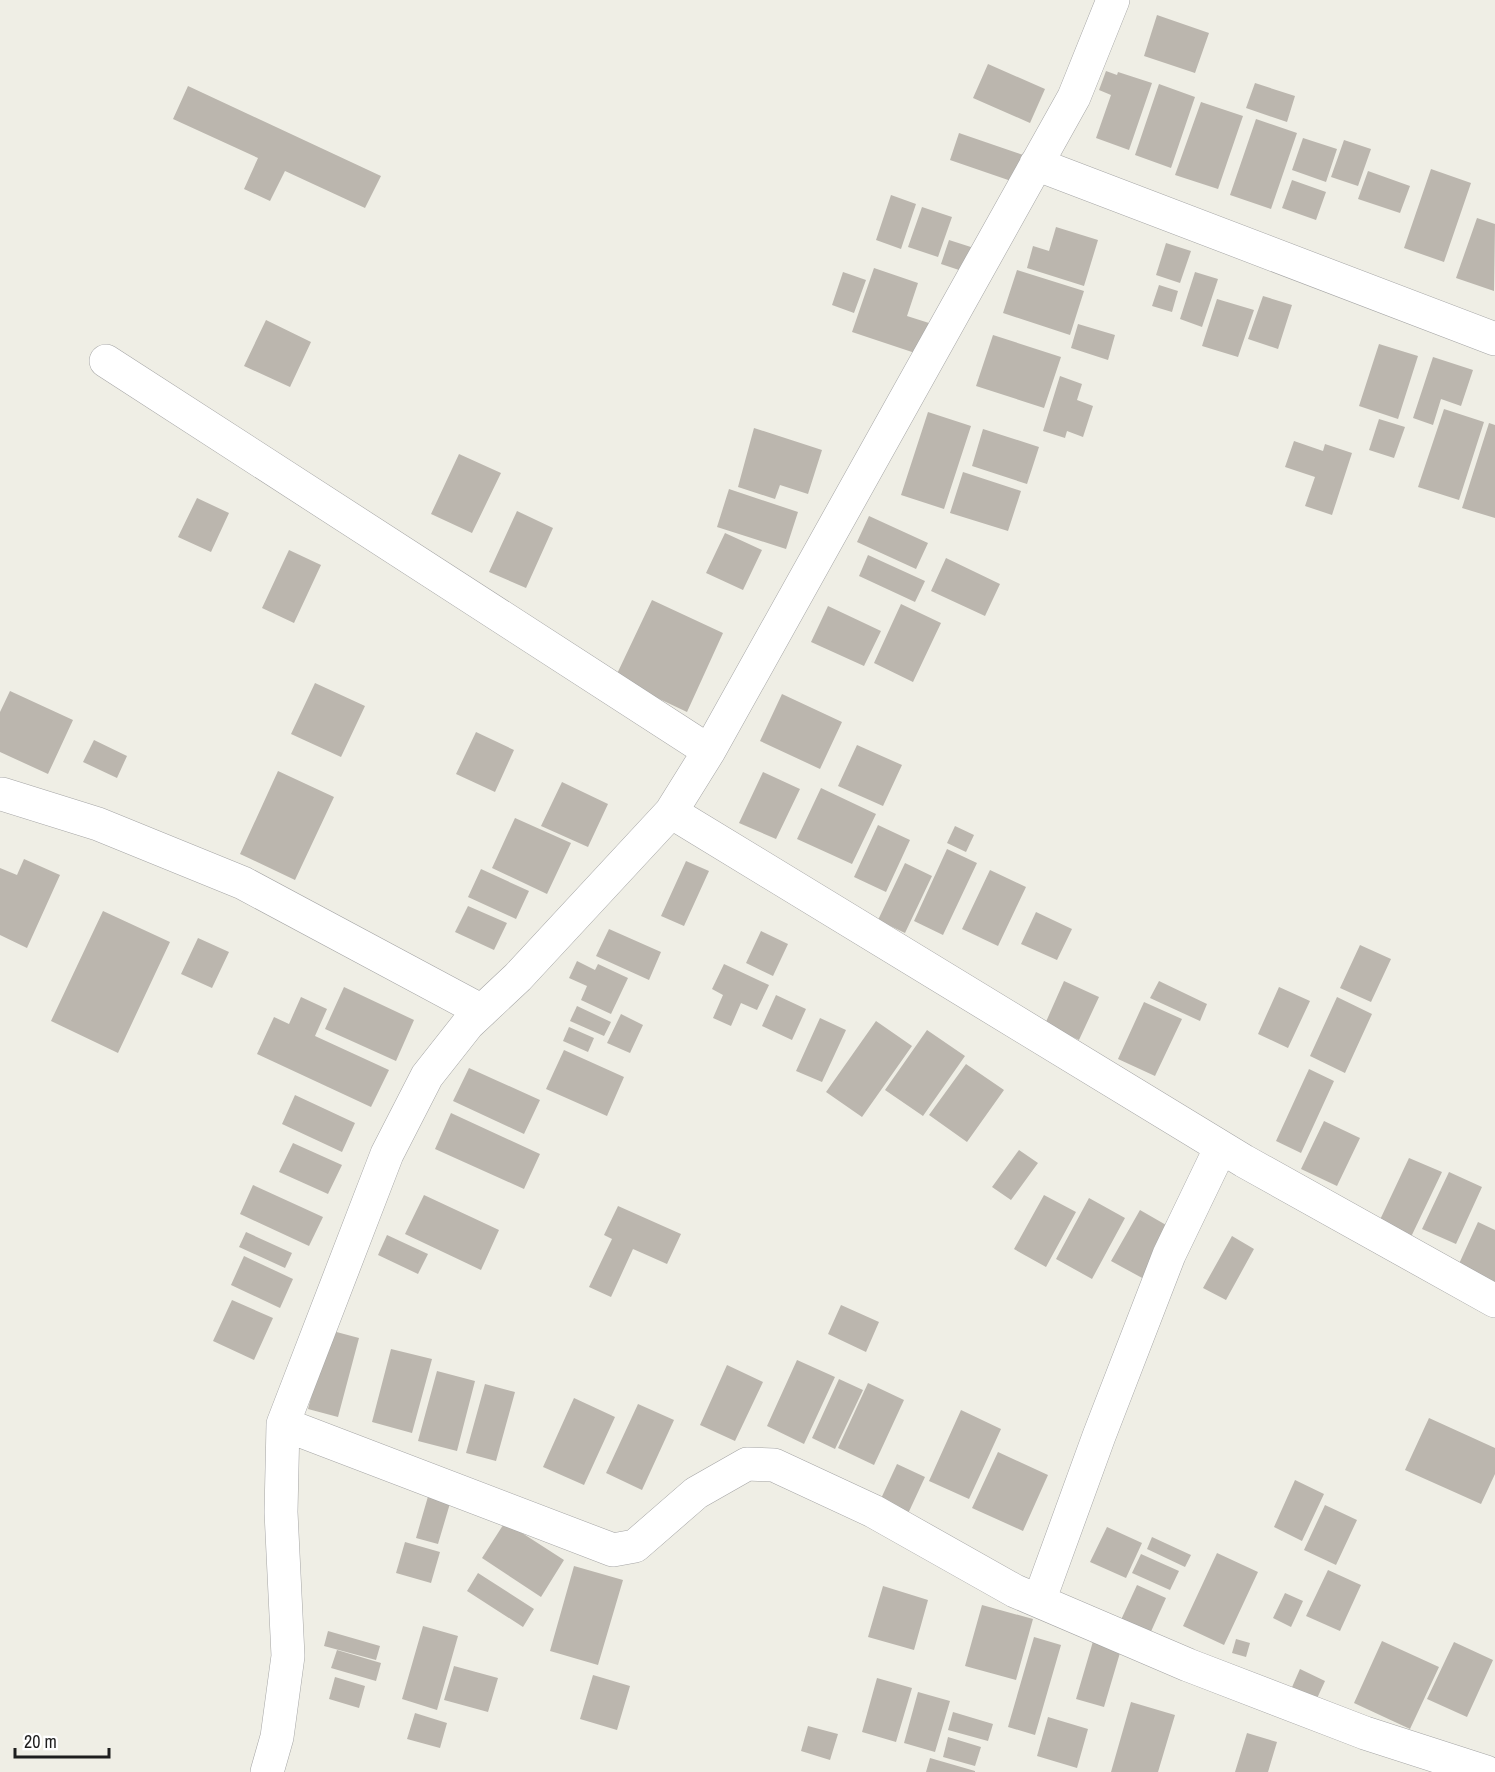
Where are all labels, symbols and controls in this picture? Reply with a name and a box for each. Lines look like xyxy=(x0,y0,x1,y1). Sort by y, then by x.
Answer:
scale bar xyxy=(15,1721,110,1759)
text: 20 m xyxy=(24,1729,57,1754)

